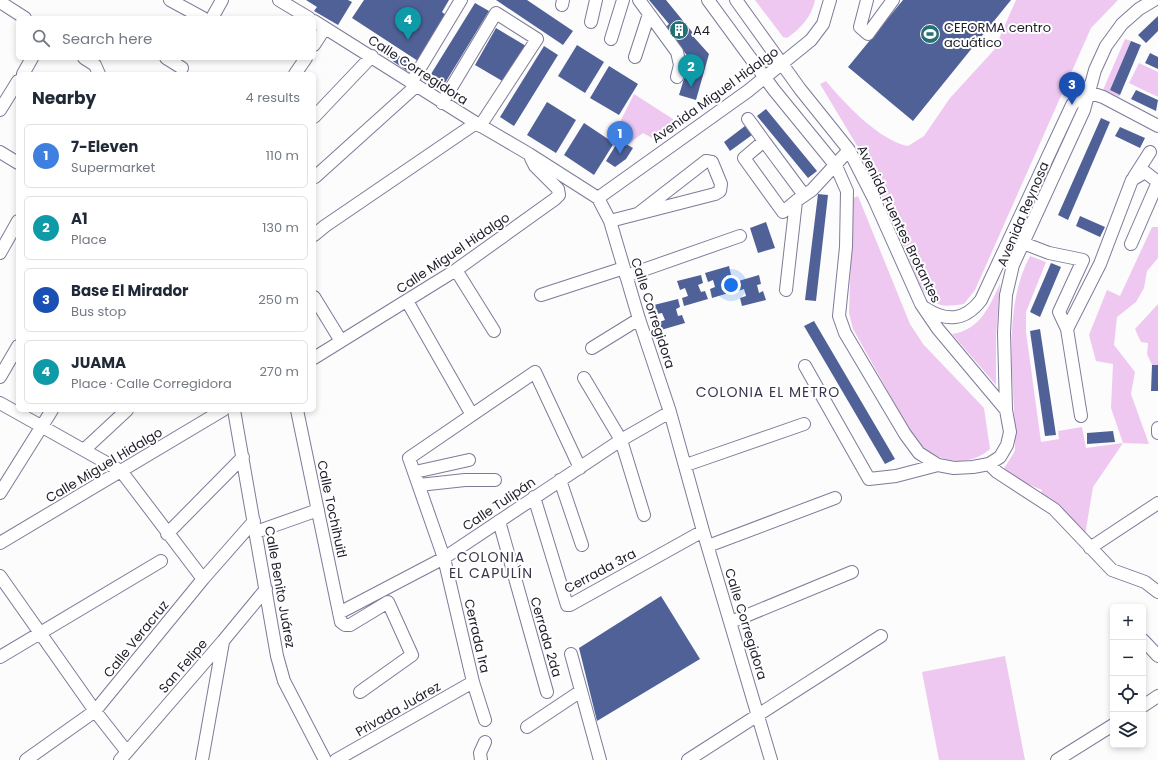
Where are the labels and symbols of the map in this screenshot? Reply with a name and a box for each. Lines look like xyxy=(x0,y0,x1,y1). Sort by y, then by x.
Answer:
pin: 4 xyxy=(395,7,421,40)
place label: CEFORMA centro acuático xyxy=(944,18,1051,52)
building icon: A4 xyxy=(668,19,690,41)
place label: A4 xyxy=(693,21,710,40)
sports icon: CEFORMA centro acuático xyxy=(919,23,941,45)
street label: Calle Corregidora xyxy=(364,31,472,109)
street label: Avenida Miguel Hidalgo xyxy=(648,42,782,148)
pin: 2 xyxy=(678,54,704,87)
pin: 3 xyxy=(1059,72,1085,105)
pin: 1 xyxy=(607,121,633,154)
street label: Avenida Fuentes Brotantes xyxy=(852,142,946,306)
street label: Avenida Reynosa xyxy=(992,159,1054,269)
street label: Calle Miguel Hidalgo xyxy=(393,208,513,298)
street label: Calle Corregidora xyxy=(626,255,680,371)
your location xyxy=(721,275,741,295)
district label: COLONIA EL METRO xyxy=(696,382,840,402)
street label: Calle Miguel Hidalgo xyxy=(42,423,166,507)
street label: Calle Tochihuitl xyxy=(312,458,352,560)
street label: Calle Tulipán xyxy=(459,473,539,535)
street label: Calle Benito Juárez xyxy=(260,524,300,650)
street label: Cerrada 3ra xyxy=(561,544,639,598)
district label: COLONIA EL CAPULÍN xyxy=(449,547,533,583)
street label: Calle Corregidora xyxy=(720,566,772,682)
street label: Cerrada 2da xyxy=(525,595,567,679)
street label: Calle Veracruz xyxy=(99,596,173,682)
street label: Cerrada 1ra xyxy=(459,597,495,675)
street label: San Felipe xyxy=(154,635,212,697)
street label: Privada Juárez xyxy=(352,677,444,741)

